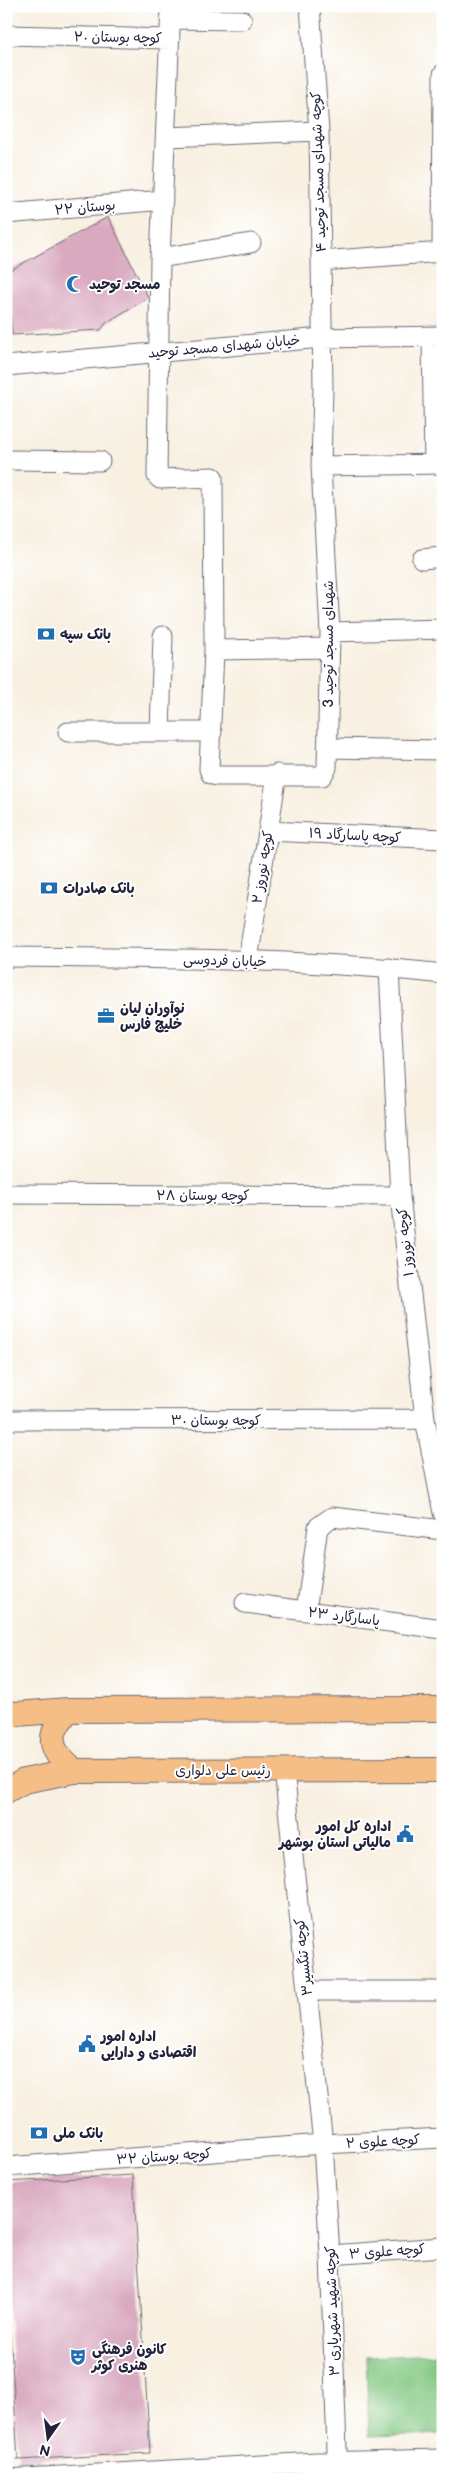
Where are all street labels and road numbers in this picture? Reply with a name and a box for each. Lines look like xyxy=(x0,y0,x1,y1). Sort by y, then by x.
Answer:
street label: کوچه بوستان ۲۰ xyxy=(74,28,162,48)
street label: کوچه شهدای مسجد توحید ۴ xyxy=(307,91,331,253)
street label: بوستان ۲۲ xyxy=(54,196,116,219)
street label: خیابان شهدای مسجد توحید xyxy=(147,331,301,362)
street label: شهدای مسجد توحید 3 xyxy=(320,581,337,707)
street label: کوچه پاسارگاد ۱۹ xyxy=(308,825,402,847)
street label: کوچه نوروز ۲ xyxy=(248,829,278,905)
street label: خیابان فردوسی xyxy=(183,951,267,970)
street label: کوچه بوستان ۲۸ xyxy=(156,1187,250,1205)
street label: کوچه نوروز ۱ xyxy=(393,1206,419,1277)
street label: کوچه بوستان ۳۰ xyxy=(171,1412,261,1430)
street label: پاسارگارد ۲۳ xyxy=(307,1604,381,1630)
street label: رئیس علی دلواری xyxy=(175,1762,271,1779)
street label: کوچه تنگسیر۳ xyxy=(291,1917,317,1997)
street label: کوچه علوی ۲ xyxy=(345,2131,421,2153)
street label: کوچه بوستان ۳۲ xyxy=(116,2145,212,2169)
street label: کوچه علوی ۳ xyxy=(348,2240,426,2264)
street label: کوچه شهید شهریاری ۳ xyxy=(322,2246,344,2376)

